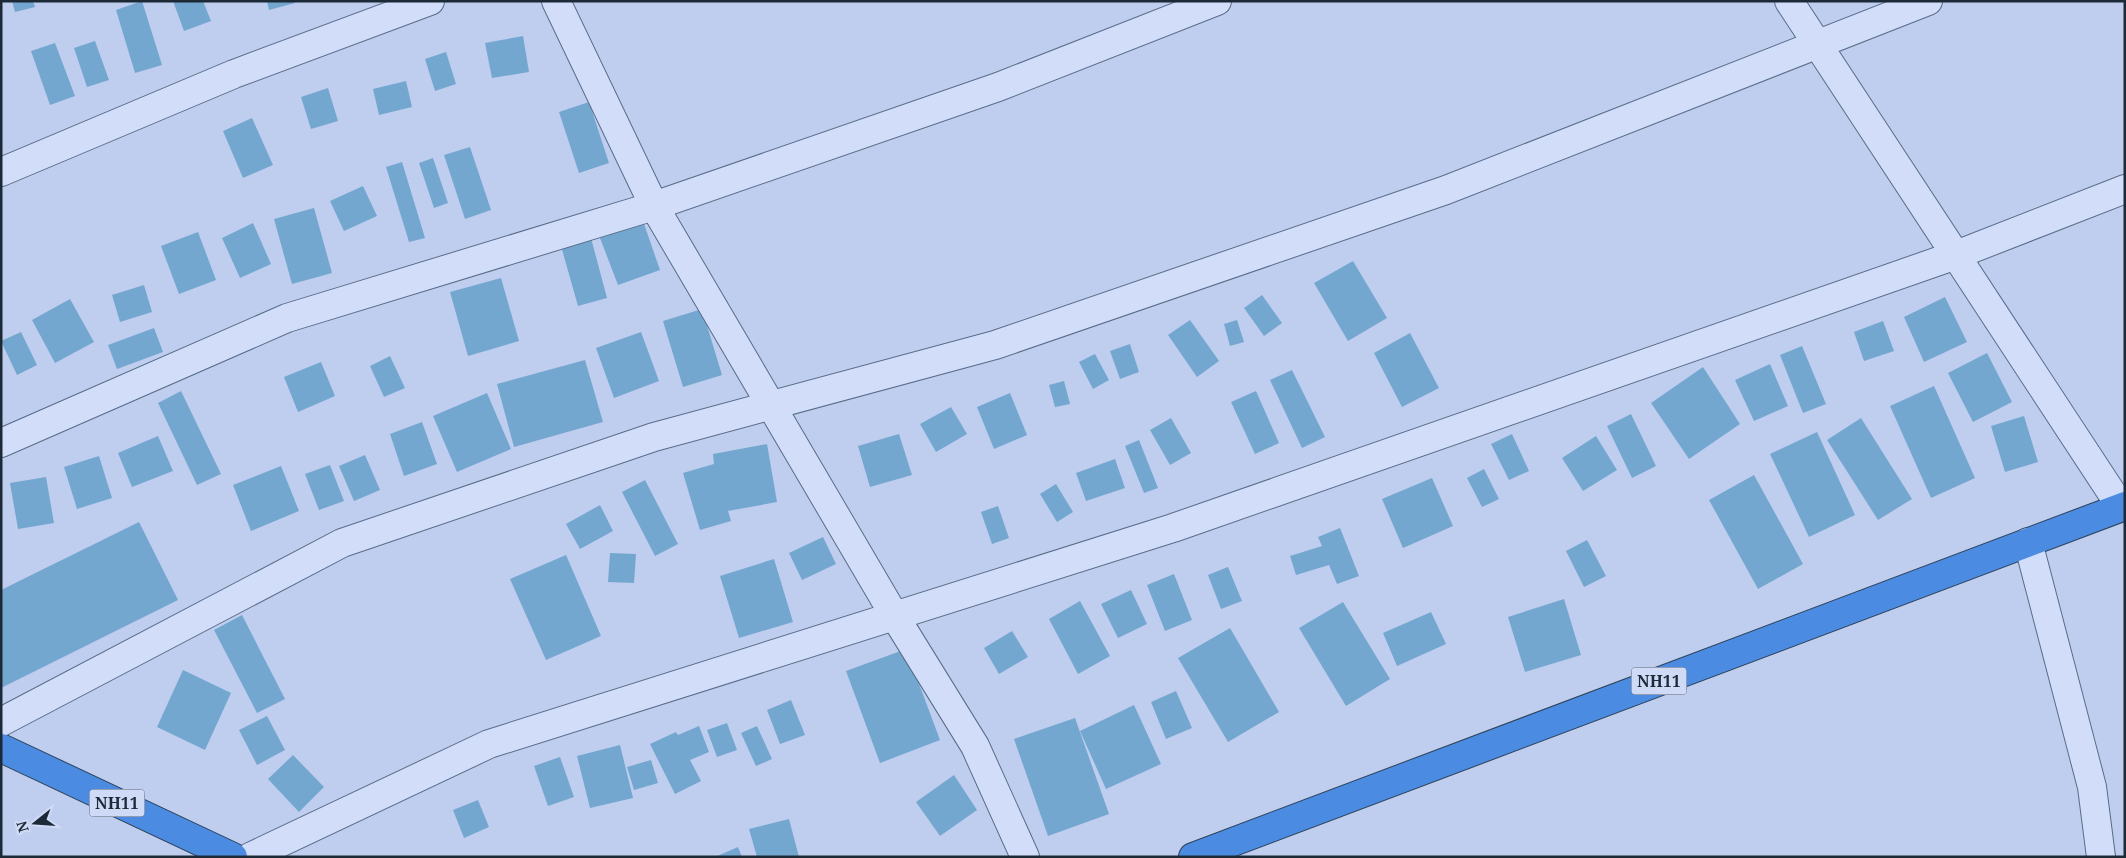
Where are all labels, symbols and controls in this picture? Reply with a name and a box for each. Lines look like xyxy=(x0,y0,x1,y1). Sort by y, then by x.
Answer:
road number: NH11 xyxy=(1632,668,1686,694)
road number: NH11 xyxy=(90,790,144,816)
north arrow xyxy=(10,798,60,848)
text: N xyxy=(11,819,33,835)

